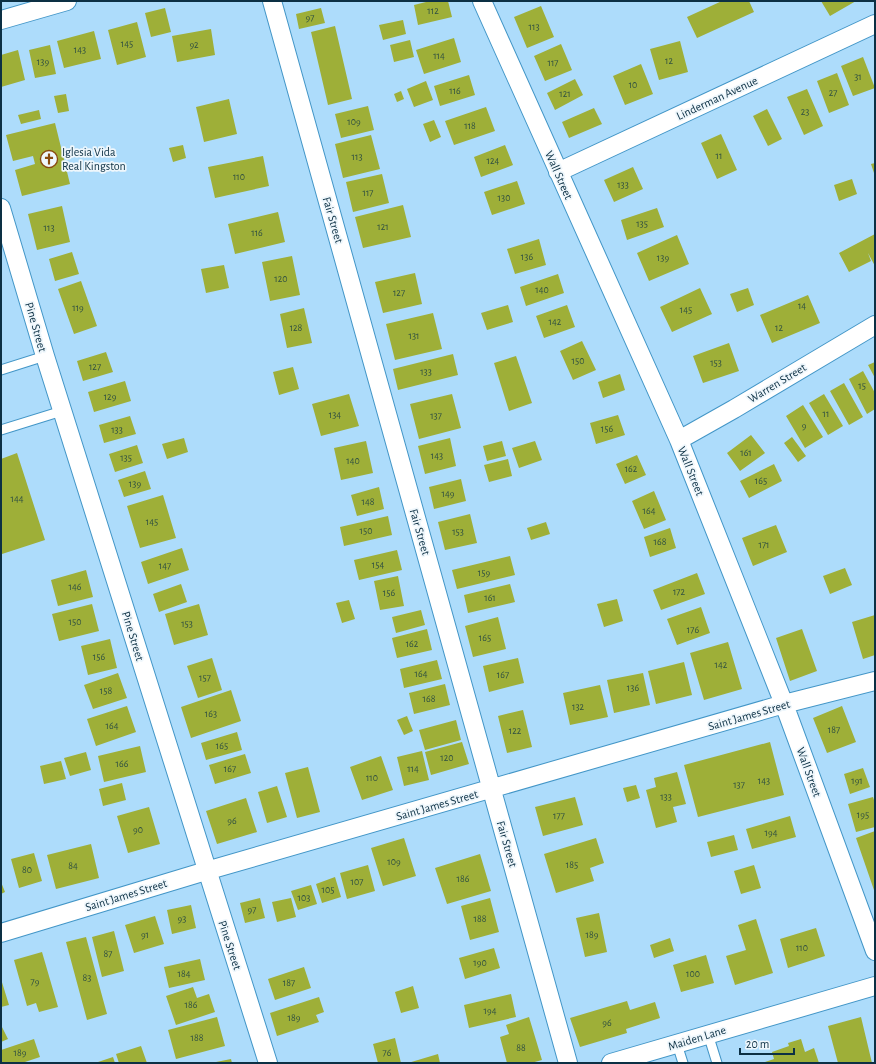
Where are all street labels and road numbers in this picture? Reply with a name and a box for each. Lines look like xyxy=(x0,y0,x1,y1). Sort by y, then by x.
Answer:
street label: Linderman Avenue xyxy=(675,74,759,122)
street label: Wall Street xyxy=(543,149,575,201)
street label: Fair Street xyxy=(321,196,345,245)
street label: Pine Street xyxy=(23,301,49,353)
street label: Warren Street xyxy=(746,361,808,405)
street label: Wall Street xyxy=(676,445,706,497)
street label: Fair Street xyxy=(408,508,432,557)
street label: Pine Street xyxy=(120,610,146,662)
street label: Saint James Street xyxy=(707,698,791,732)
street label: Wall Street xyxy=(795,746,824,799)
street label: Saint James Street xyxy=(395,788,479,822)
street label: Fair Street xyxy=(495,820,519,869)
street label: Saint James Street xyxy=(84,877,168,913)
street label: Pine Street xyxy=(216,919,244,971)
street label: Maiden Lane xyxy=(667,1024,727,1052)

